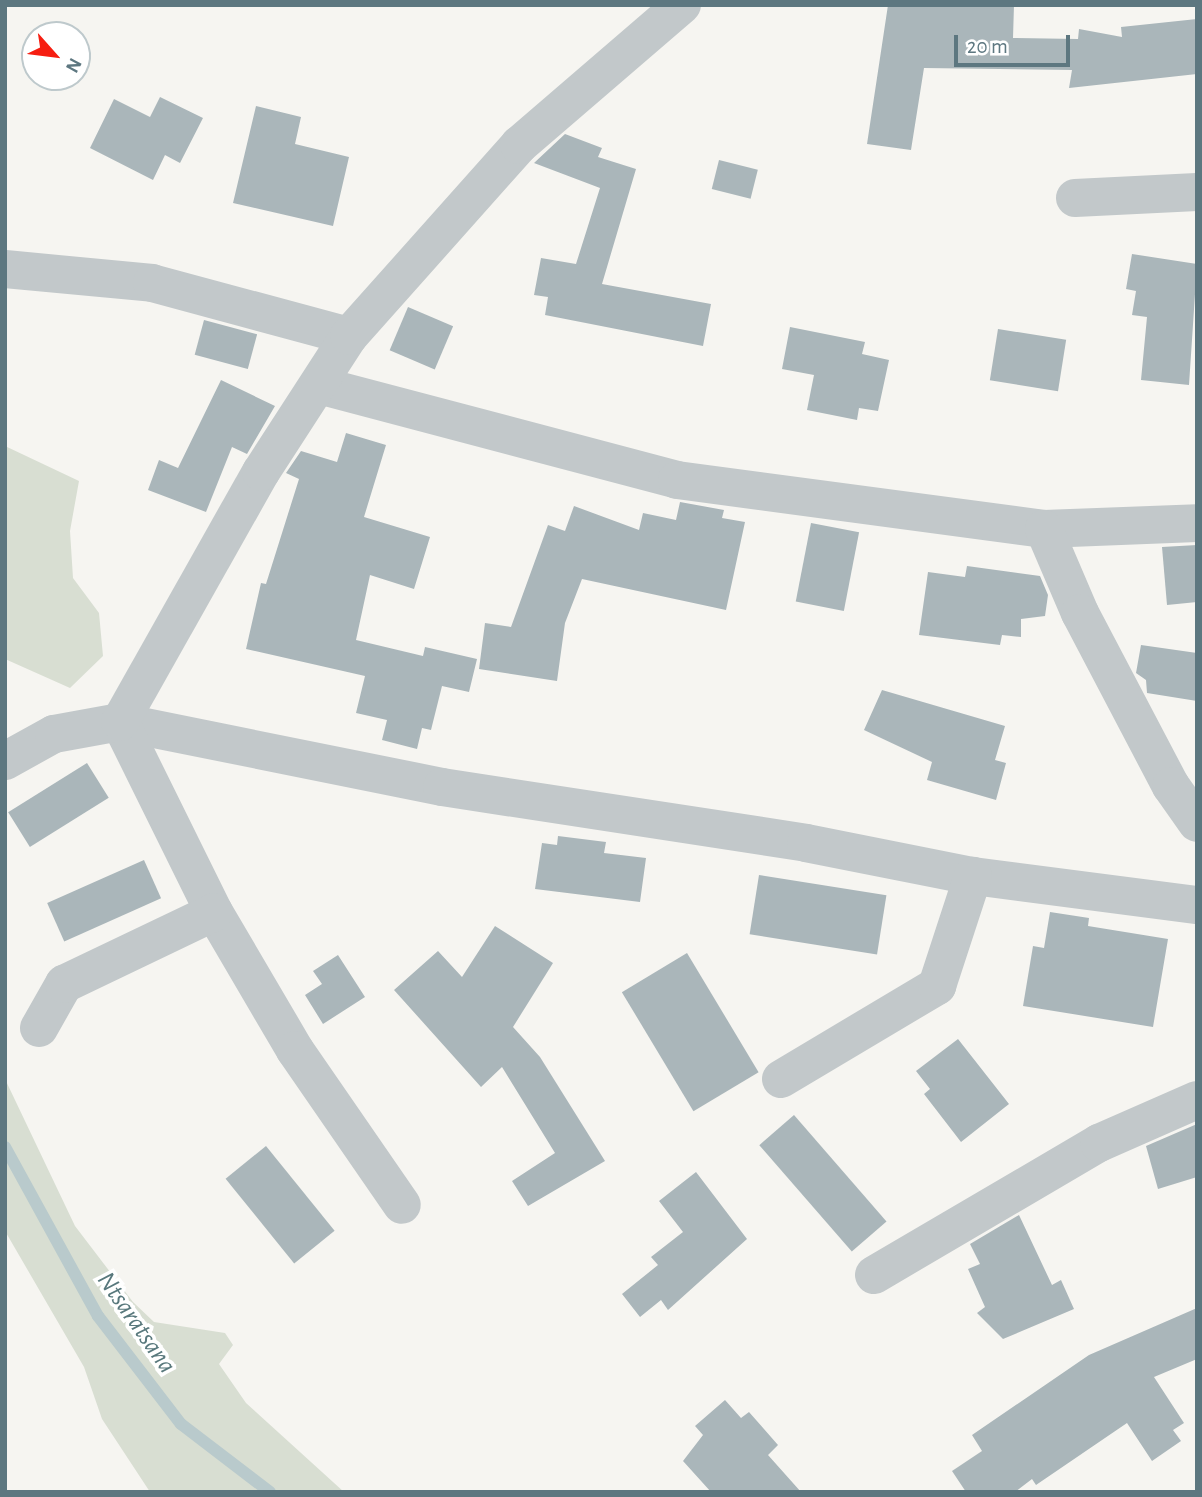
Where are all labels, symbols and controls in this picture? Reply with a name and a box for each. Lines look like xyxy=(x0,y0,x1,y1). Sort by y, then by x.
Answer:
north arrow xyxy=(21,21,91,91)
scale bar xyxy=(957,21,1072,65)
text: 20 m xyxy=(967,36,1008,57)
text: N xyxy=(62,55,85,75)
water label: Ntsaratsana xyxy=(90,1266,182,1380)

